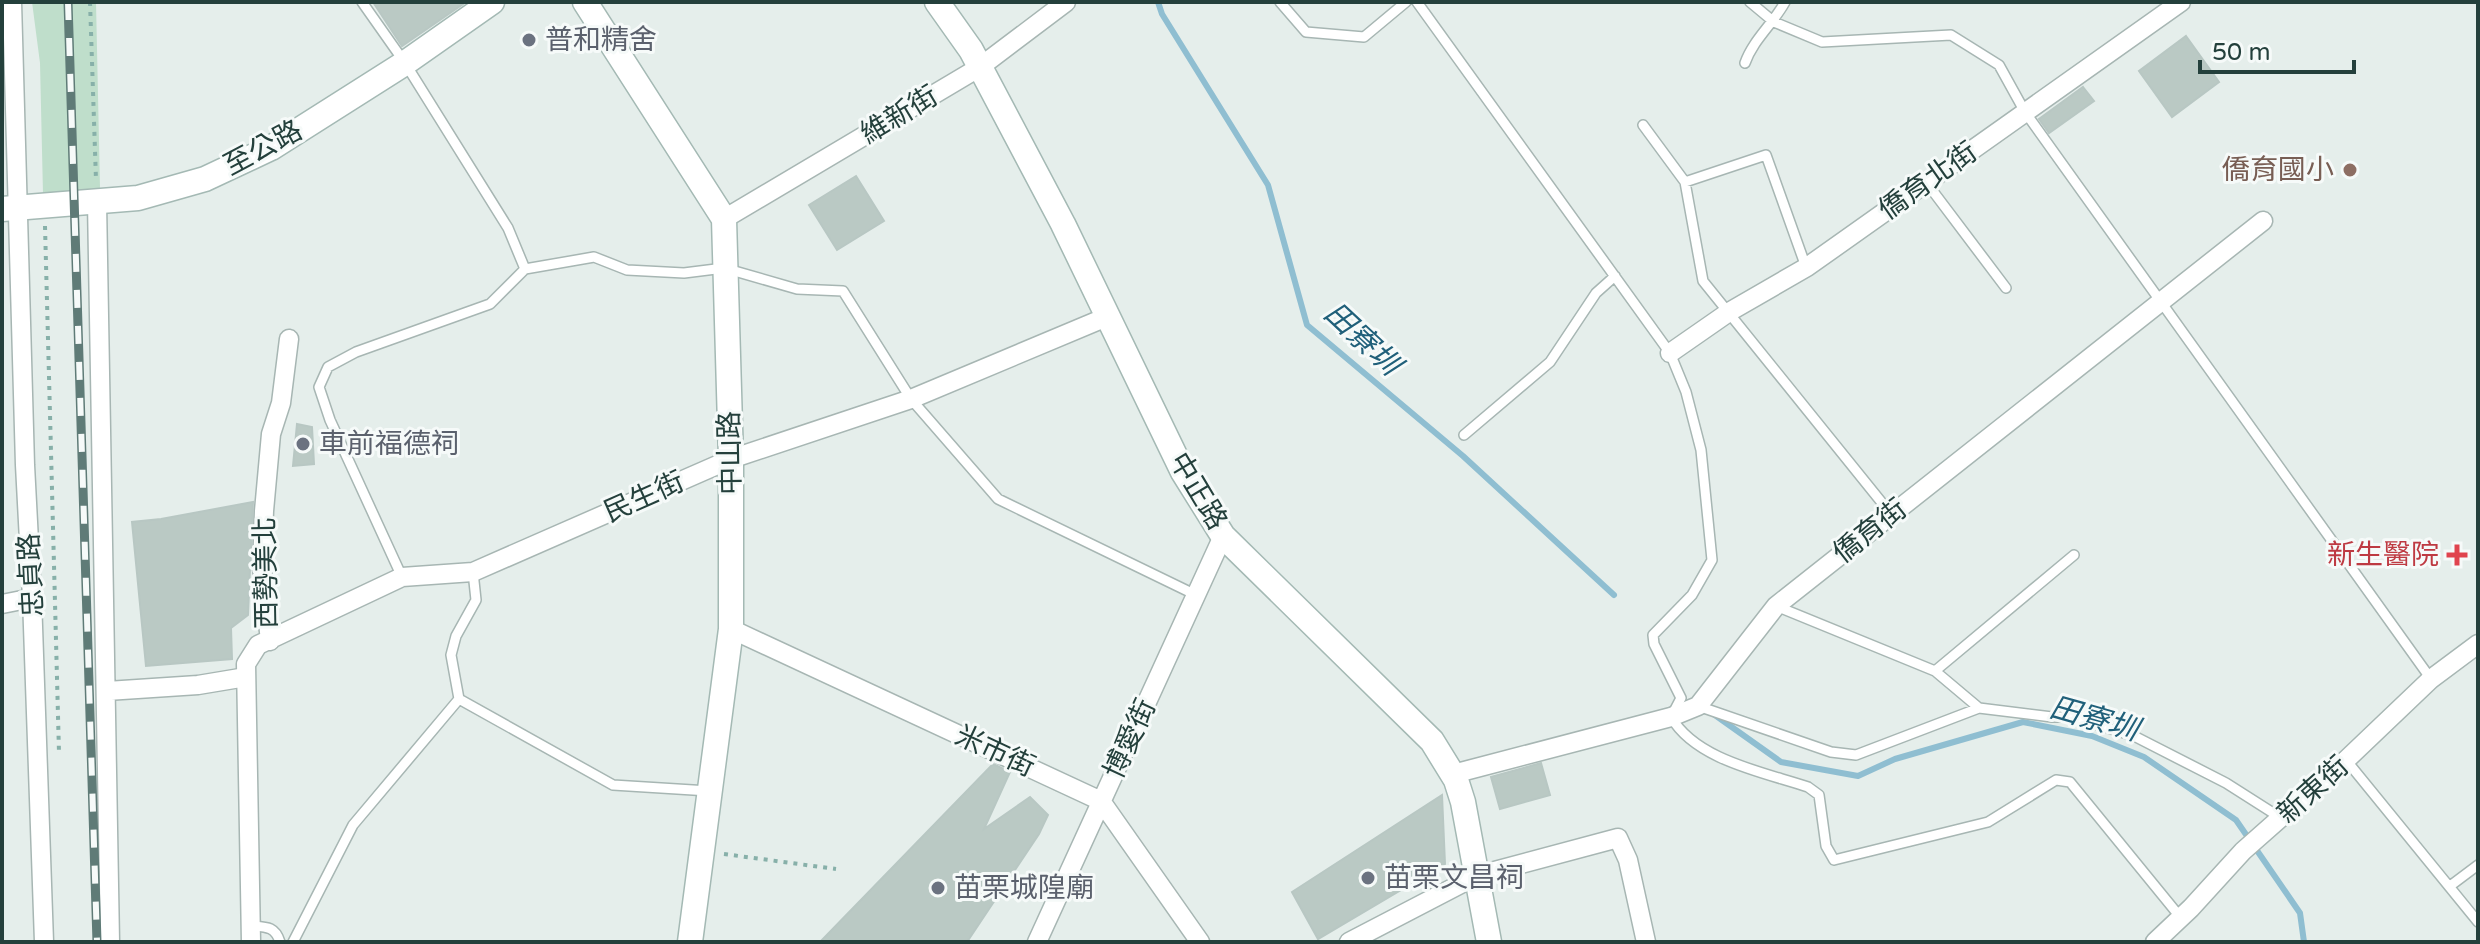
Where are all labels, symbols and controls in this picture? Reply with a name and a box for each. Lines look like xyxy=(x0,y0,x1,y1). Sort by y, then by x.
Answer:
place label: 普和精舍 xyxy=(545,23,657,57)
scale bar xyxy=(2200,24,2354,74)
marker: 普和精舍 xyxy=(520,31,538,49)
text: 50 m xyxy=(2212,38,2270,67)
street label: 維新街 xyxy=(854,79,944,151)
street label: 至公路 xyxy=(218,113,308,183)
street label: 僑育北街 xyxy=(1872,135,1984,227)
place label: 僑育國小 xyxy=(2222,153,2334,187)
marker: 僑育國小 xyxy=(2341,161,2359,179)
water label: 田寮圳 xyxy=(1316,295,1410,386)
street label: 中山路 xyxy=(712,411,748,495)
place label: 車前福德祠 xyxy=(319,427,459,461)
marker: 車前福德祠 xyxy=(294,435,312,453)
street label: 中正路 xyxy=(1162,446,1234,536)
street label: 民生街 xyxy=(599,464,689,530)
street label: 僑育街 xyxy=(1826,492,1914,570)
street label: 西勢美北 xyxy=(248,517,284,629)
street label: 忠貞路 xyxy=(12,532,50,618)
place label: 新生醫院 xyxy=(2327,538,2439,572)
marker: 新生醫院 xyxy=(2446,544,2468,566)
water label: 田寮圳 xyxy=(2046,689,2146,750)
street label: 博愛街 xyxy=(1097,694,1163,784)
street label: 米市街 xyxy=(950,718,1040,784)
street label: 新東街 xyxy=(2270,749,2356,831)
place label: 苗栗文昌祠 xyxy=(1384,861,1524,895)
marker: 苗栗文昌祠 xyxy=(1359,869,1377,887)
place label: 苗栗城隍廟 xyxy=(954,871,1094,905)
marker: 苗栗城隍廟 xyxy=(929,879,947,897)

